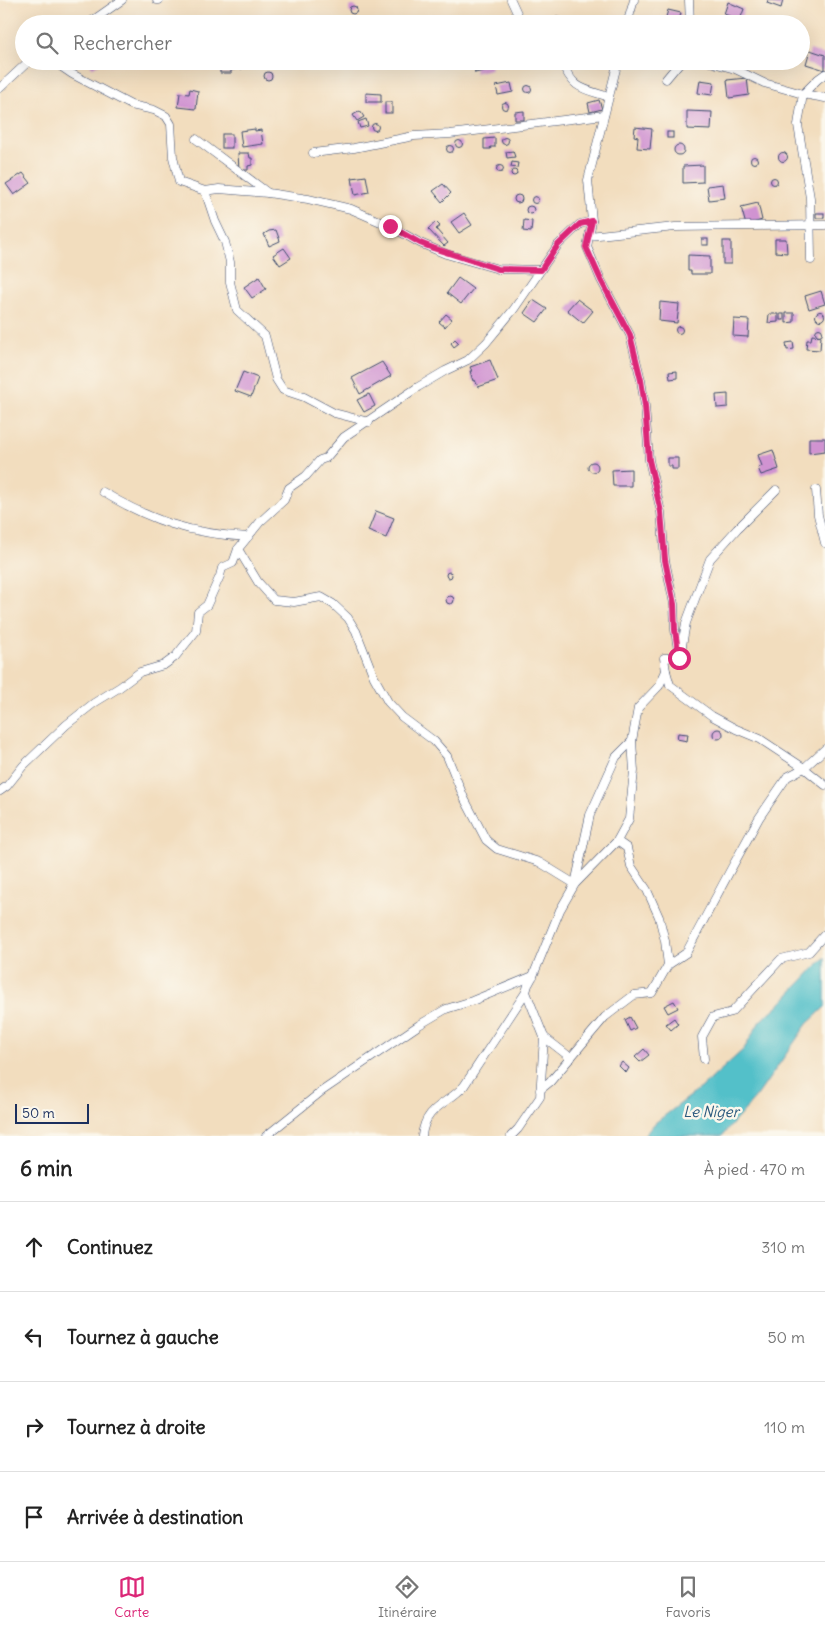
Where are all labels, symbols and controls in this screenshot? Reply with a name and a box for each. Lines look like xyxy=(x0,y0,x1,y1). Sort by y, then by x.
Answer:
search box xyxy=(15,15,810,70)
icon: search xyxy=(33,29,61,57)
text: Rechercher xyxy=(73,31,172,55)
route end xyxy=(379,215,402,238)
route start xyxy=(668,647,691,670)
scale bar xyxy=(15,1101,89,1124)
water label: Le Niger xyxy=(683,1102,741,1121)
text: 50 m xyxy=(22,1104,55,1122)
text: 6 min xyxy=(20,1155,72,1182)
text: À pied · 470 m xyxy=(704,1159,805,1179)
icon: ahead xyxy=(20,1233,48,1261)
text: Continuez xyxy=(67,1235,153,1259)
text: 310 m xyxy=(761,1237,805,1257)
icon: left xyxy=(20,1323,48,1351)
text: Tournez à gauche xyxy=(67,1325,219,1349)
text: 50 m xyxy=(767,1327,805,1347)
icon: right xyxy=(20,1413,48,1441)
text: Tournez à droite xyxy=(67,1415,206,1439)
text: 110 m xyxy=(764,1417,805,1437)
icon: arrive xyxy=(20,1503,48,1531)
text: Arrivée à destination xyxy=(67,1505,243,1529)
tab: Carte xyxy=(114,1573,149,1621)
tab: Itinéraire xyxy=(378,1573,437,1621)
tab: Favoris xyxy=(665,1573,711,1621)

